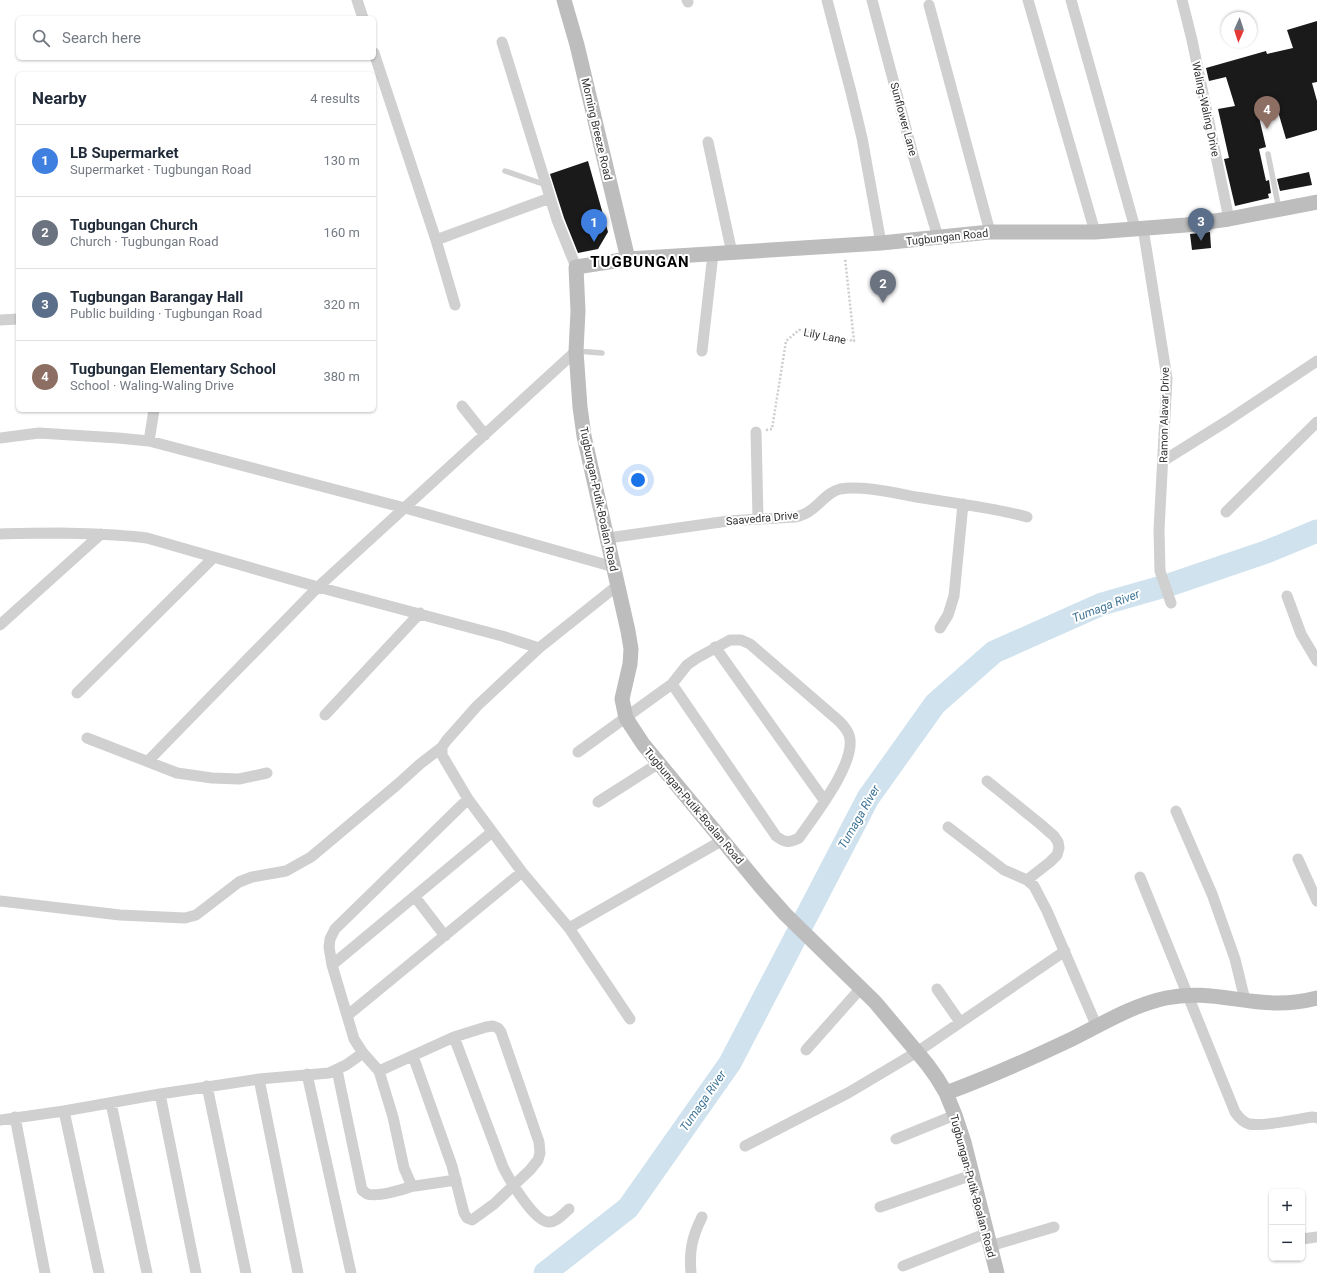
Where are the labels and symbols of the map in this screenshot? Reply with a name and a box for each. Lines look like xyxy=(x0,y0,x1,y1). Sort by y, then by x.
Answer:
north arrow xyxy=(1221,12,1257,48)
street label: Waling-Waling Drive xyxy=(1189,60,1222,158)
street label: Morning Breeze Road xyxy=(578,77,615,182)
street label: Sunflower Lane xyxy=(887,81,920,157)
pin: 4 xyxy=(1254,96,1280,129)
pin: 3 xyxy=(1188,208,1214,241)
pin: 1 xyxy=(581,209,607,242)
street label: Tugbungan Road xyxy=(905,227,989,248)
district label: TUGBUNGAN xyxy=(590,253,690,271)
pin: 2 xyxy=(870,270,896,303)
street label: Lily Lane xyxy=(803,326,847,347)
street label: Ramon Alavar Drive xyxy=(1157,367,1172,463)
street label: Tugbungan-Putik-Boalan Road xyxy=(577,426,620,573)
your location xyxy=(628,470,648,490)
street label: Saavedra Drive xyxy=(725,509,799,528)
water label: Tumaga River xyxy=(1070,586,1143,625)
street label: Tugbungan-Putik-Boalan Road xyxy=(641,746,746,867)
water label: Tumaga River xyxy=(835,782,883,851)
water label: Tumaga River xyxy=(677,1067,730,1134)
street label: Tugbungan-Putik-Boalan Road xyxy=(947,1113,998,1259)

